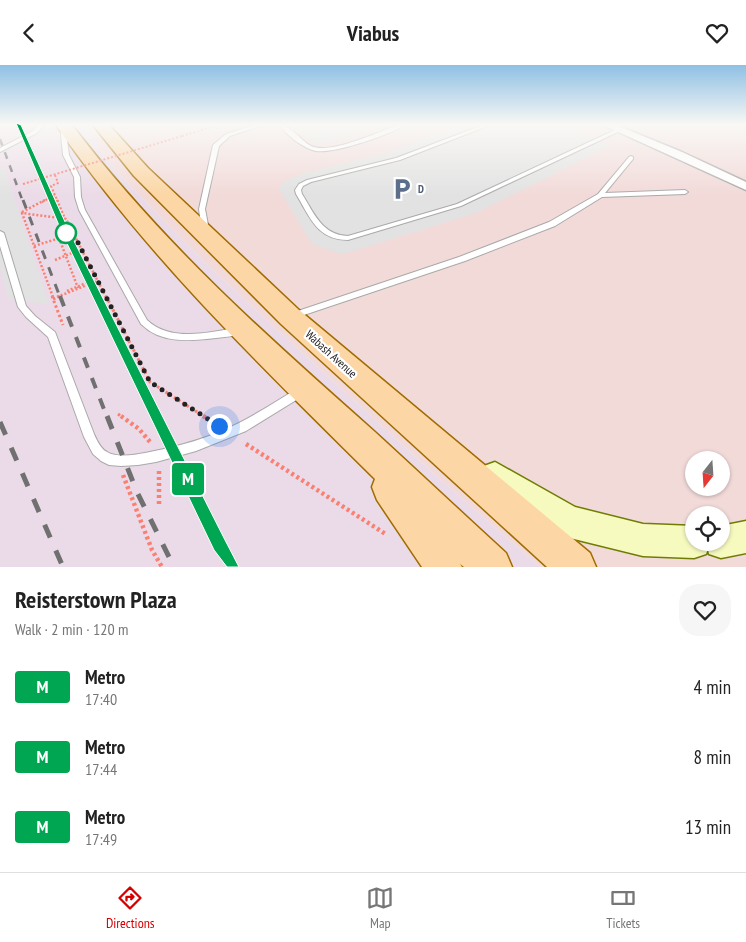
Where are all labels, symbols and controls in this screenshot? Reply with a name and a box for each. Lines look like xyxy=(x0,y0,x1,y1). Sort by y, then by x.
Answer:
icon: back xyxy=(15,19,43,47)
text: Viabus xyxy=(347,19,399,47)
icon: heart xyxy=(703,19,731,47)
parking icon: D xyxy=(389,176,415,202)
place label: D xyxy=(418,182,424,196)
unlabelled marker xyxy=(55,222,77,244)
street label: Wabash Avenue xyxy=(302,327,360,381)
your location xyxy=(207,414,232,439)
north arrow xyxy=(685,451,730,496)
map controls xyxy=(685,451,730,551)
line badge: M xyxy=(172,463,204,495)
text: M xyxy=(182,467,194,490)
button: locate xyxy=(685,506,730,551)
text: Reisterstown Plaza xyxy=(15,584,177,615)
button: heart xyxy=(679,584,731,636)
text: Walk · 2 min · 120 m xyxy=(15,619,128,639)
text: Metro xyxy=(85,665,125,689)
text: M xyxy=(37,675,48,698)
text: 4 min xyxy=(694,675,731,699)
text: 17:40 xyxy=(85,689,117,709)
text: Metro xyxy=(85,735,125,759)
text: M xyxy=(37,745,48,768)
text: 8 min xyxy=(694,745,731,769)
text: 17:44 xyxy=(85,759,117,779)
text: Metro xyxy=(85,805,125,829)
text: M xyxy=(37,815,48,838)
text: 13 min xyxy=(685,815,731,839)
text: 17:49 xyxy=(85,829,117,849)
tab: Directions xyxy=(106,884,155,932)
tab: Map xyxy=(366,884,394,932)
tab: Tickets xyxy=(606,884,640,932)

